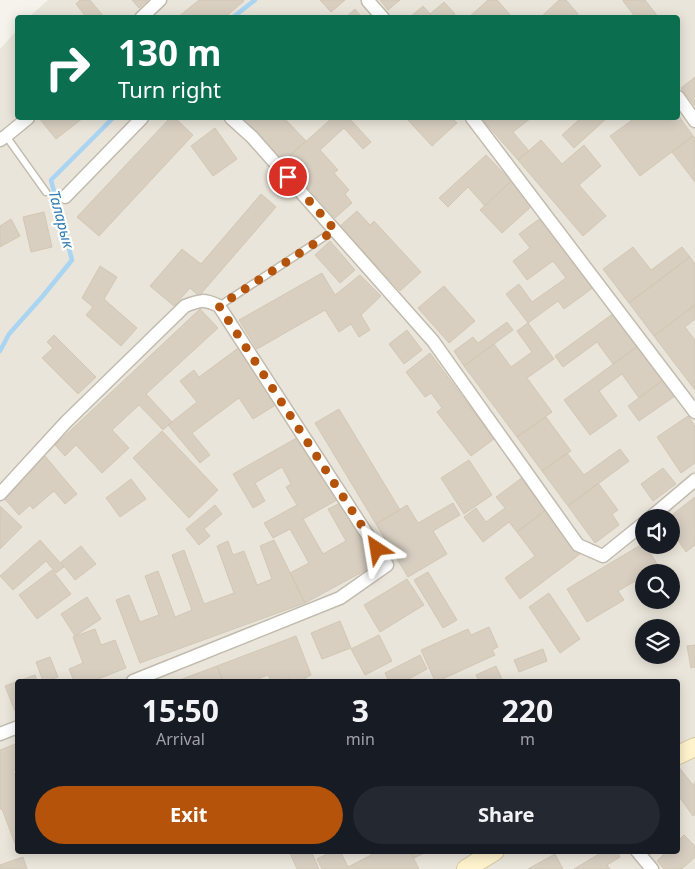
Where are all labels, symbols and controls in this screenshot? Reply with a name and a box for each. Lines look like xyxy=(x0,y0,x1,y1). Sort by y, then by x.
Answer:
text: 130 m xyxy=(118,29,221,76)
icon: right xyxy=(35,35,100,100)
text: Turn right xyxy=(118,74,221,104)
pin xyxy=(267,156,309,198)
icon: arrive xyxy=(274,163,302,191)
water label: Таларык xyxy=(45,188,80,252)
map controls xyxy=(635,509,680,664)
button: sound xyxy=(635,509,680,554)
position arrow xyxy=(350,522,402,574)
button: search xyxy=(635,564,680,609)
button: layers xyxy=(635,619,680,664)
text: 15:50 xyxy=(142,690,219,731)
text: 3 xyxy=(352,690,369,731)
text: 220 xyxy=(502,690,553,731)
text: Arrival xyxy=(156,728,205,750)
text: min xyxy=(346,728,375,750)
text: m xyxy=(520,728,535,750)
button: Exit xyxy=(35,786,343,844)
button: Share xyxy=(353,786,660,844)

